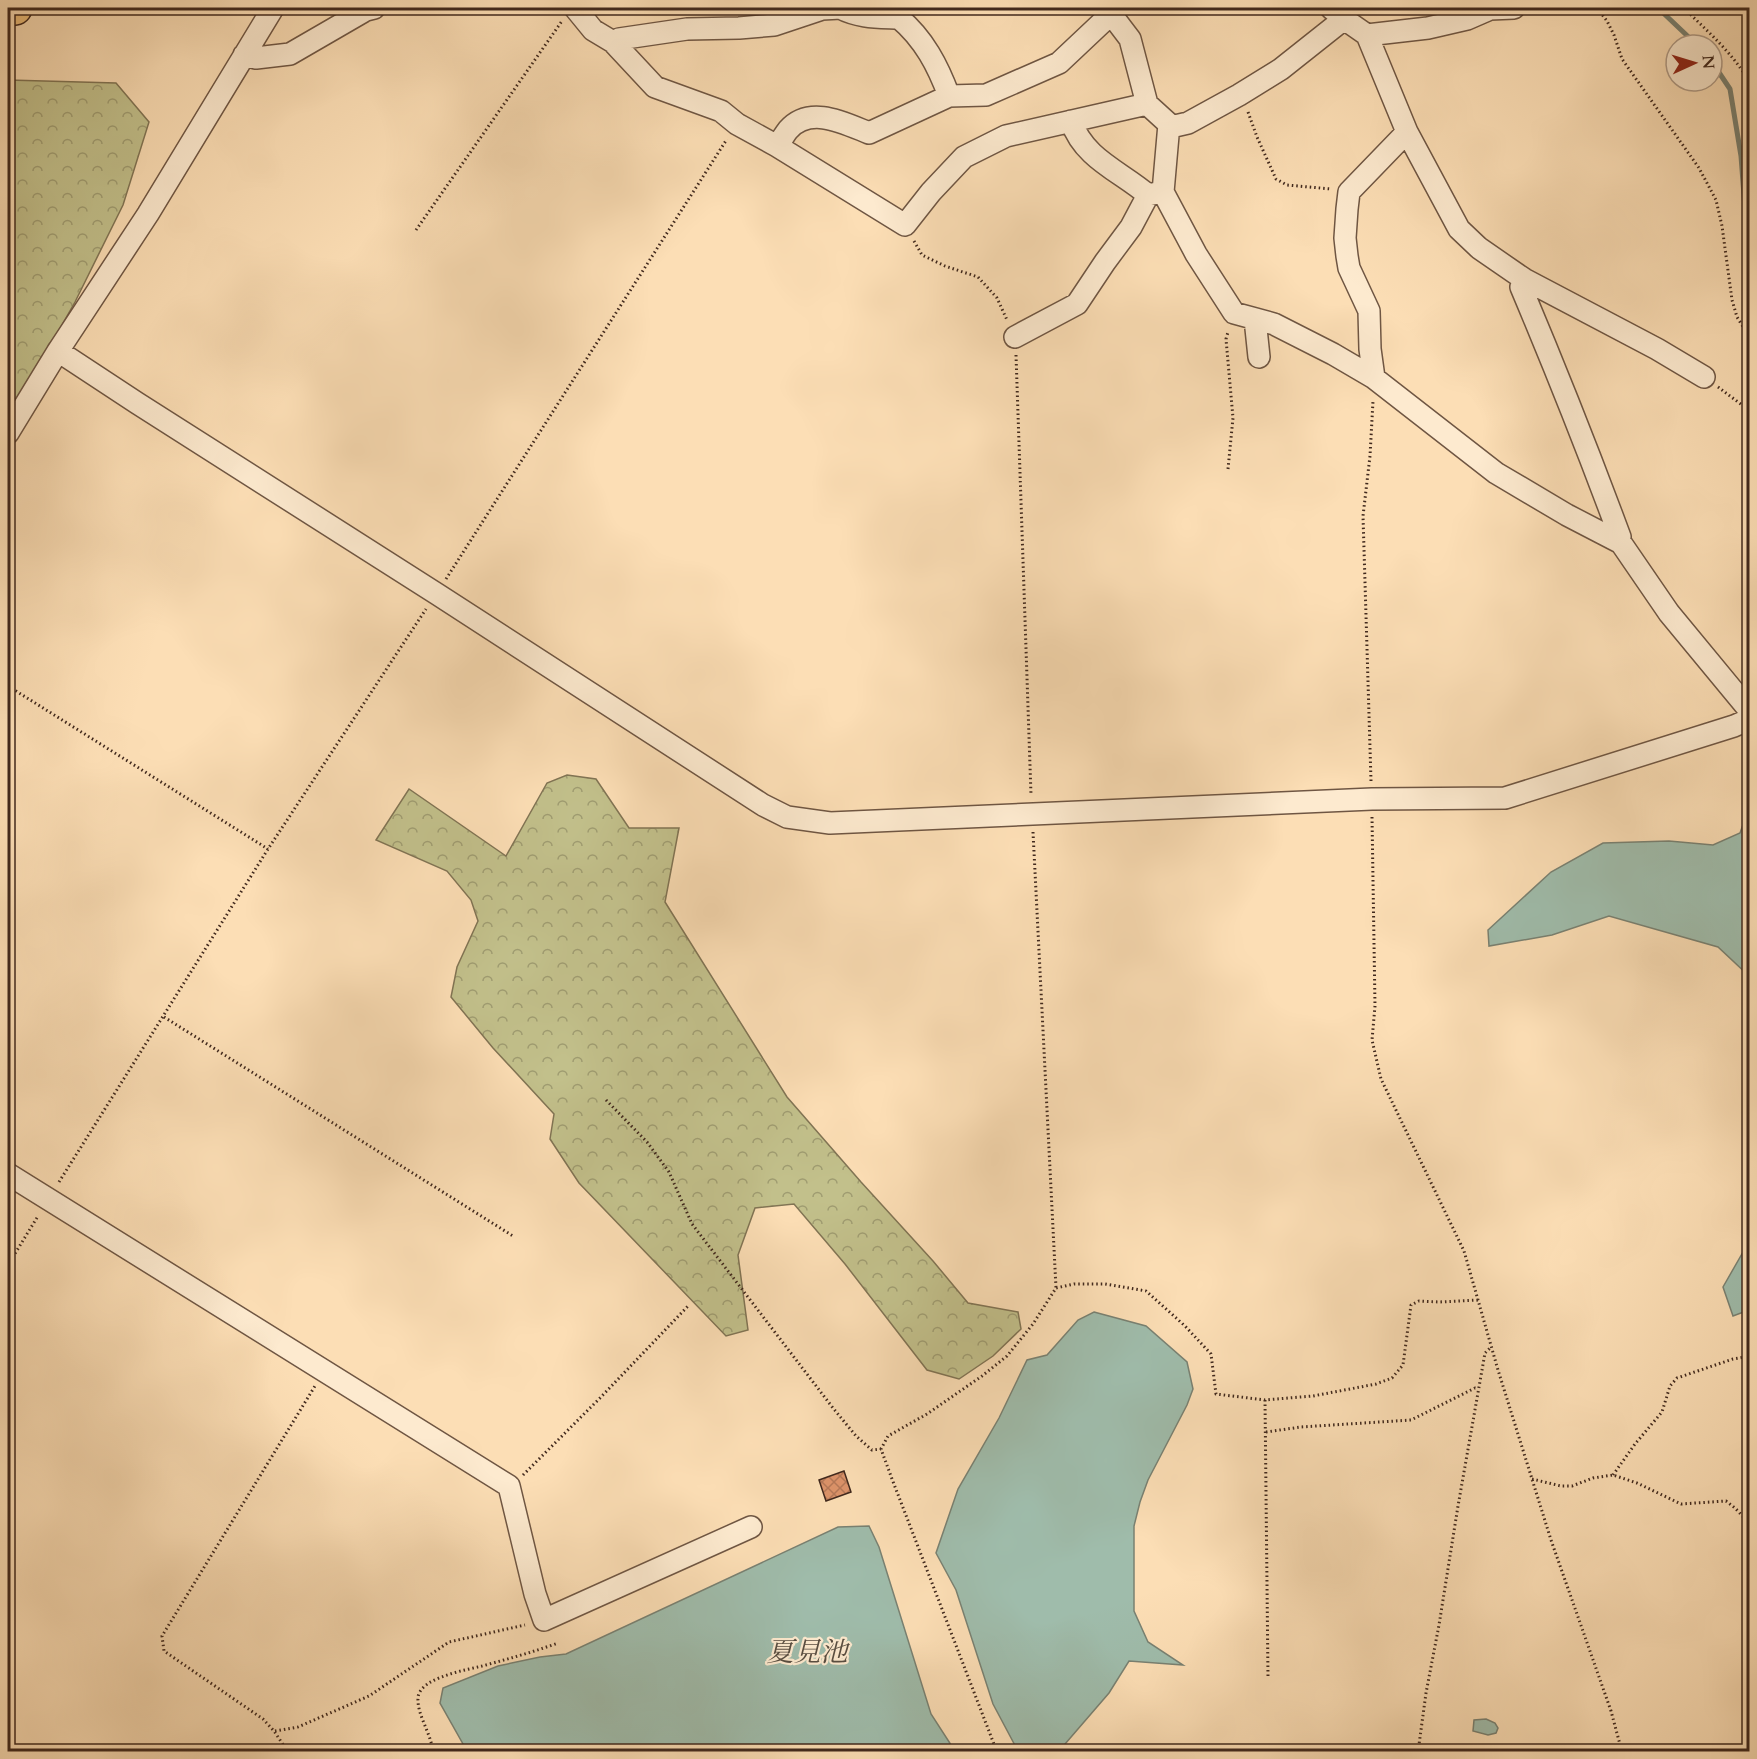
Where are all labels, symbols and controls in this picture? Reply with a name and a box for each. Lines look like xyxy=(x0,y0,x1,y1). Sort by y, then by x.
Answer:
north arrow xyxy=(1664,33,1724,93)
text: N xyxy=(1697,54,1719,70)
water label: 夏見池 xyxy=(767,1634,850,1671)

